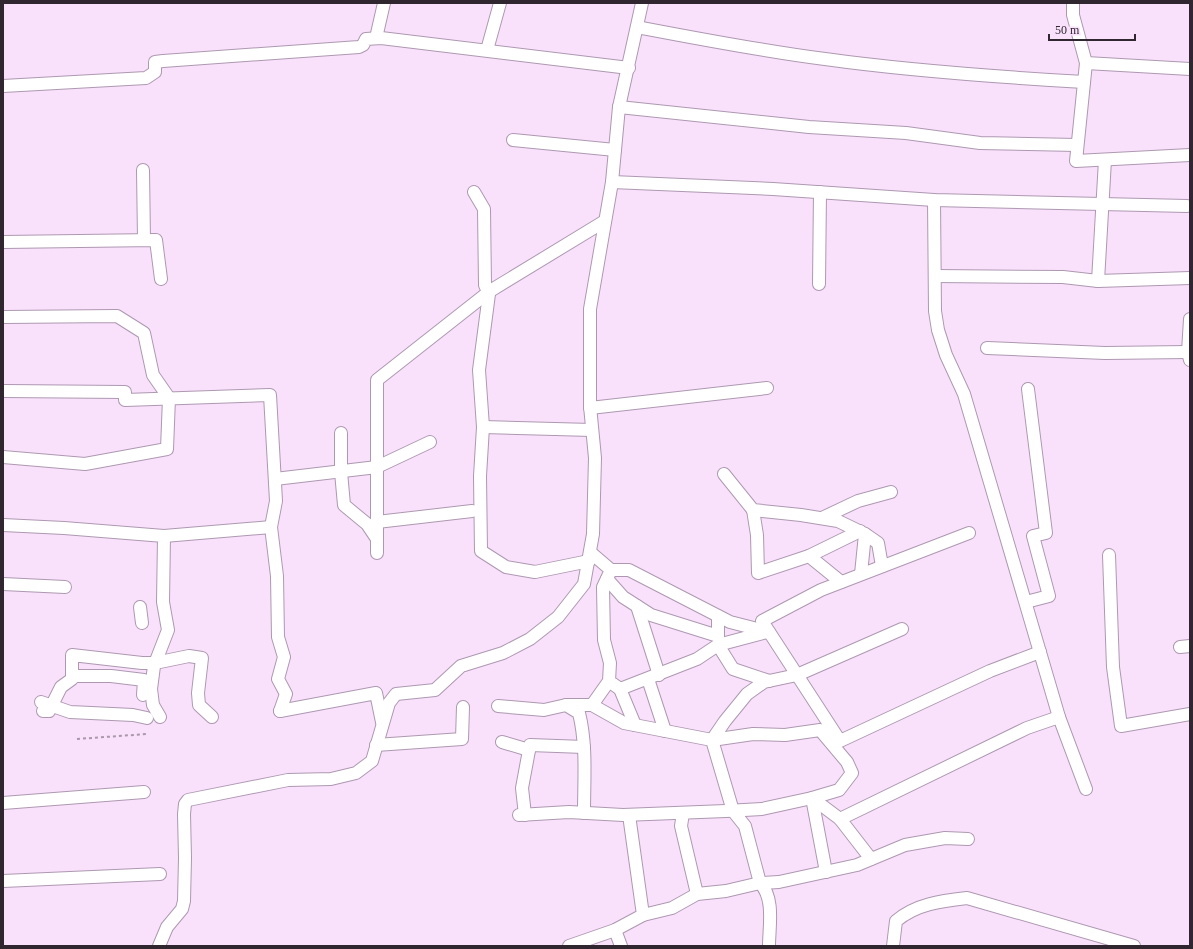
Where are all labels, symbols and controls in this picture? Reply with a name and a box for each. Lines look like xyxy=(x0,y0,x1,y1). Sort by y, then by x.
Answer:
scale bar xyxy=(1049,16,1135,42)
text: 50 m xyxy=(1055,23,1080,37)

